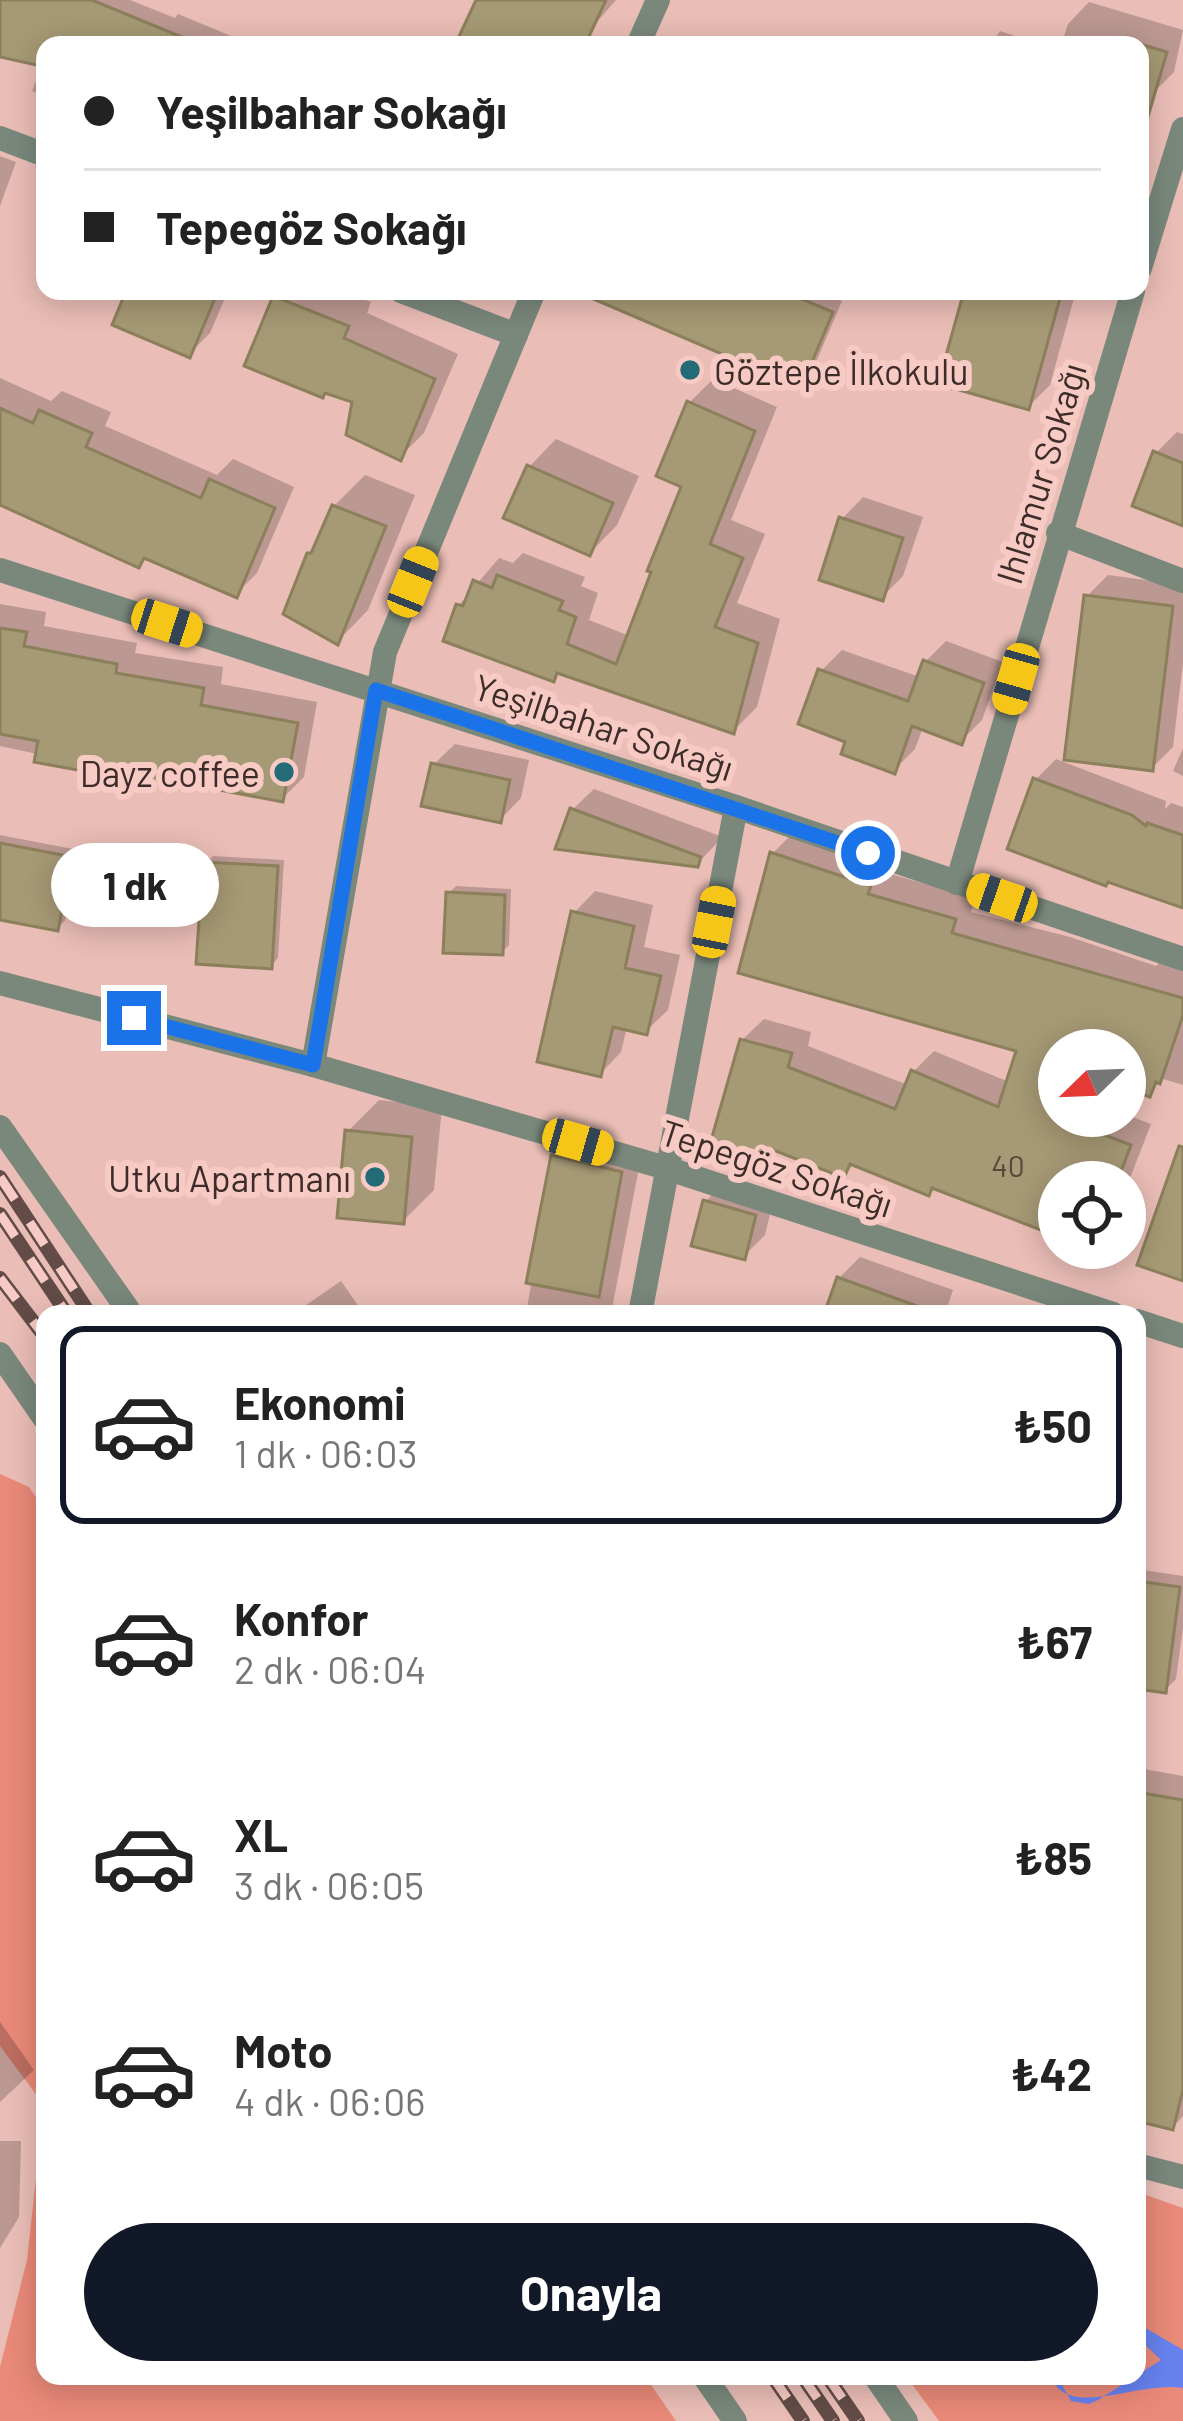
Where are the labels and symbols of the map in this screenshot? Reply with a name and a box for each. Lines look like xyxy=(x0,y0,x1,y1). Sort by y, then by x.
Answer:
place label: Göztepe İlkokulu xyxy=(714,349,969,392)
marker: Göztepe İlkokulu xyxy=(677,357,703,383)
street label: Ihlamur Sokağı xyxy=(986,357,1094,589)
car xyxy=(383,542,443,622)
car xyxy=(127,595,207,651)
car xyxy=(989,639,1043,719)
street label: Yeşilbahar Sokağı xyxy=(469,664,739,788)
place label: Dayz coffee xyxy=(80,751,260,794)
marker: Dayz coffee xyxy=(271,759,297,785)
route start xyxy=(841,826,895,880)
callout: 1 dk xyxy=(50,844,218,928)
car xyxy=(962,869,1042,927)
car xyxy=(689,883,739,961)
route end xyxy=(107,991,161,1045)
north arrow xyxy=(1038,1029,1146,1137)
street label: Tepegöz Sokağı xyxy=(656,1109,898,1225)
car xyxy=(538,1115,618,1169)
house number: 40 xyxy=(991,1147,1025,1183)
place label: Utku Apartmanı xyxy=(108,1156,351,1199)
marker: Utku Apartmanı xyxy=(362,1164,388,1190)

